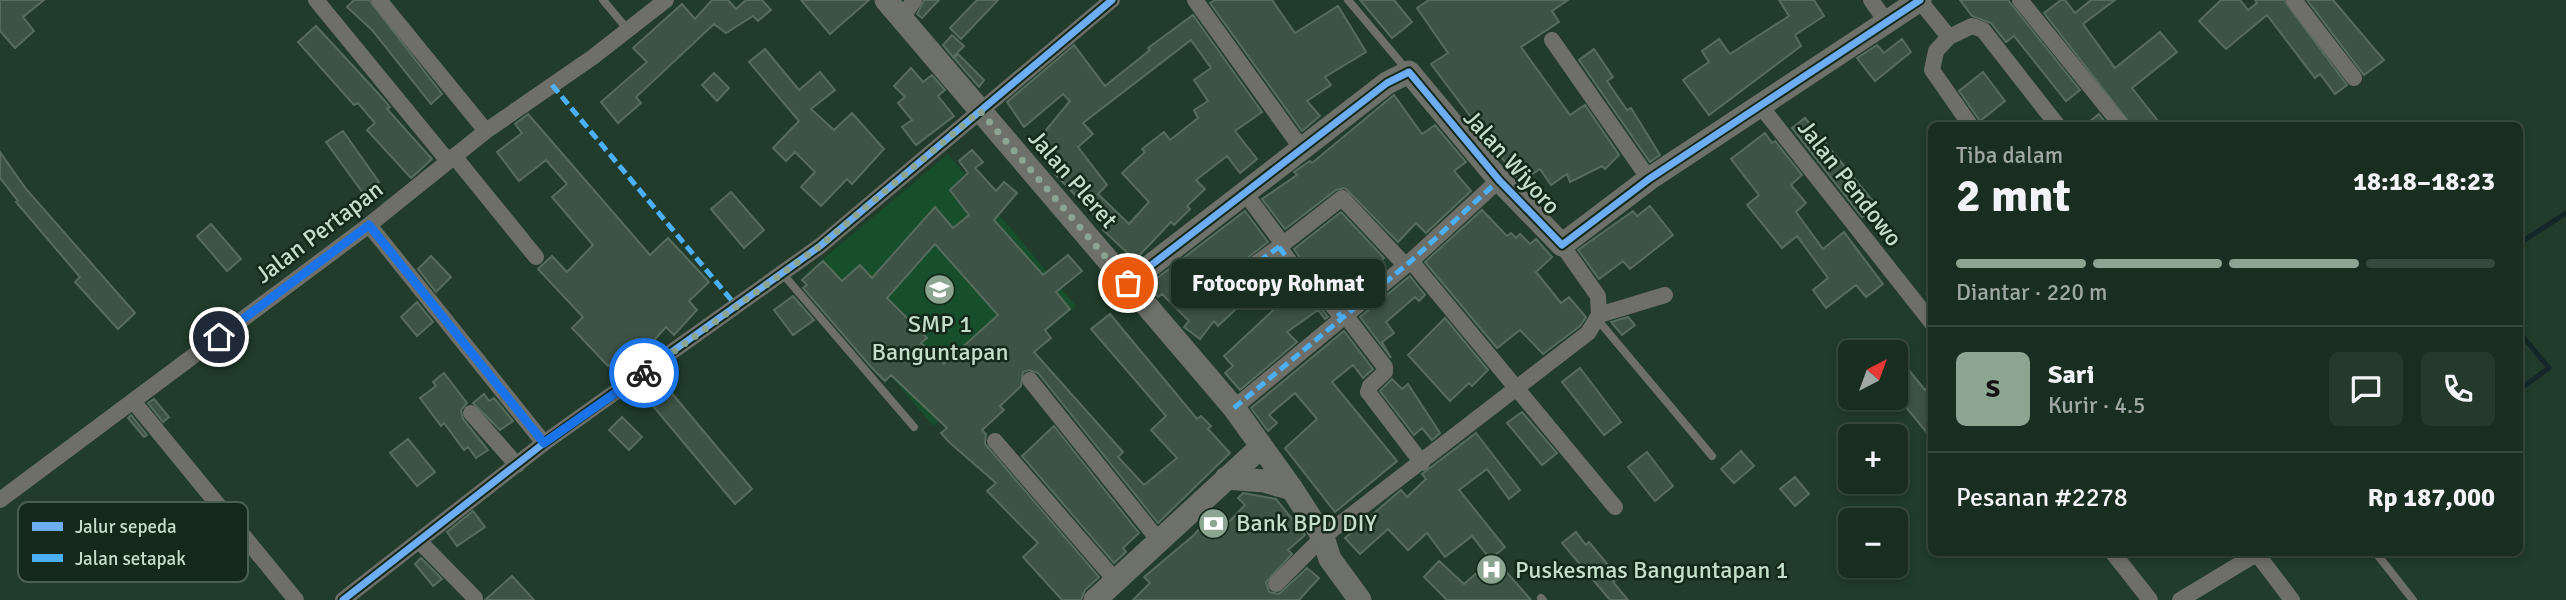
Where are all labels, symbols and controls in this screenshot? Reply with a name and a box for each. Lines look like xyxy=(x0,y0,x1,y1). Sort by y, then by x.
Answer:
street label: Jalan Wiyoro xyxy=(1457,103,1567,221)
street label: Jalan Pendowo xyxy=(1791,114,1909,252)
street label: Jalan Pleret xyxy=(1022,123,1124,235)
text: Tiba dalam xyxy=(1956,141,2063,170)
text: 18:18–18:23 xyxy=(2353,166,2495,198)
text: 2 mnt xyxy=(1956,168,2071,224)
street label: Jalan Pertapan xyxy=(249,174,389,290)
pin xyxy=(1098,253,1158,313)
callout: Fotocopy Rohmat xyxy=(1170,258,1384,308)
icon: bag xyxy=(1109,264,1147,302)
text: Fotocopy Rohmat xyxy=(1192,269,1364,298)
school or university icon: SMP 1 Banguntapan xyxy=(923,273,957,307)
text: Diantar · 220 m xyxy=(1956,278,2107,307)
pin xyxy=(189,307,249,367)
place label: SMP 1 Banguntapan xyxy=(871,309,1009,367)
icon: home xyxy=(200,318,238,356)
courier xyxy=(609,338,679,408)
north arrow xyxy=(1838,340,1908,410)
map controls xyxy=(1838,340,1908,578)
button: chat xyxy=(2329,352,2403,426)
button: phone xyxy=(2421,352,2495,426)
icon: bike xyxy=(625,354,663,392)
text: Sari xyxy=(2048,359,2094,391)
text: S xyxy=(1986,373,2000,405)
text: Kurir · 4.5 xyxy=(2048,391,2145,420)
button: + xyxy=(1838,424,1908,494)
text: Pesanan #2278 xyxy=(1956,482,2128,514)
text: Rp 187,000 xyxy=(2367,482,2495,514)
legend xyxy=(18,502,248,582)
bank icon: Bank BPD DIY xyxy=(1196,506,1230,540)
place label: Bank BPD DIY xyxy=(1236,508,1377,538)
button: − xyxy=(1838,508,1908,578)
text: Jalur sepeda xyxy=(75,515,177,539)
text: Jalan setapak xyxy=(75,547,186,571)
hospital icon: Puskesmas Banguntapan 1 xyxy=(1475,553,1509,587)
place label: Puskesmas Banguntapan 1 xyxy=(1515,555,1789,585)

